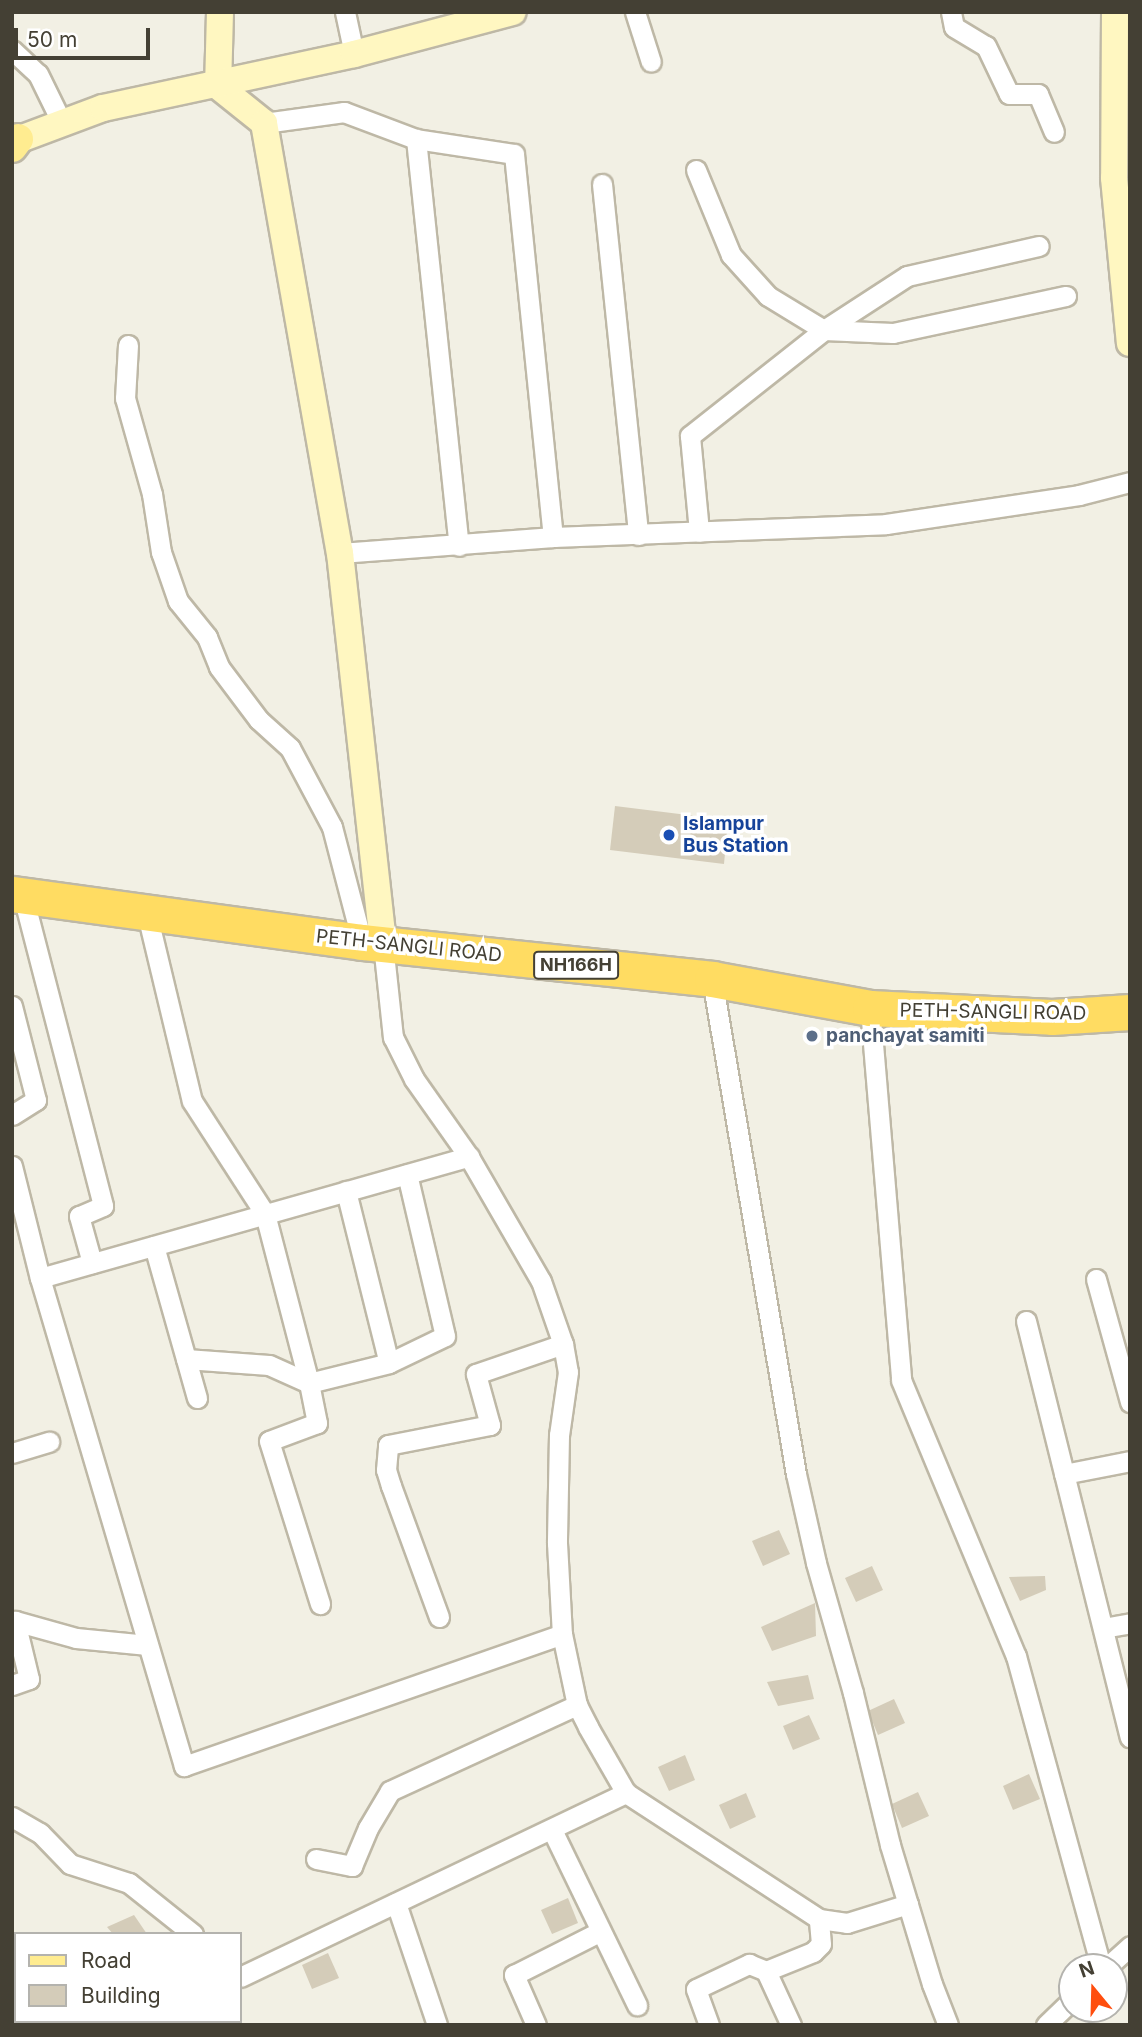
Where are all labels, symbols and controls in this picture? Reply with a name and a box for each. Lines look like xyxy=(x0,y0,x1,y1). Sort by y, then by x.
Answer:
scale bar xyxy=(18,14,154,58)
text: 50 m xyxy=(27,27,77,52)
place label: Islampur Bus Station xyxy=(683,813,789,857)
marker: Islampur Bus Station xyxy=(661,827,677,843)
street label: PETH-SANGLI ROAD xyxy=(315,925,503,967)
road number: NH166H xyxy=(532,950,620,980)
street label: PETH-SANGLI ROAD xyxy=(900,999,1086,1025)
place label: panchayat samiti xyxy=(826,1025,985,1047)
marker: panchayat samiti xyxy=(804,1028,820,1044)
legend xyxy=(14,1932,242,2023)
text: Road xyxy=(81,1948,132,1973)
north arrow xyxy=(1058,1953,1128,2023)
text: N xyxy=(1076,1956,1097,1983)
text: Building xyxy=(81,1983,161,2008)

